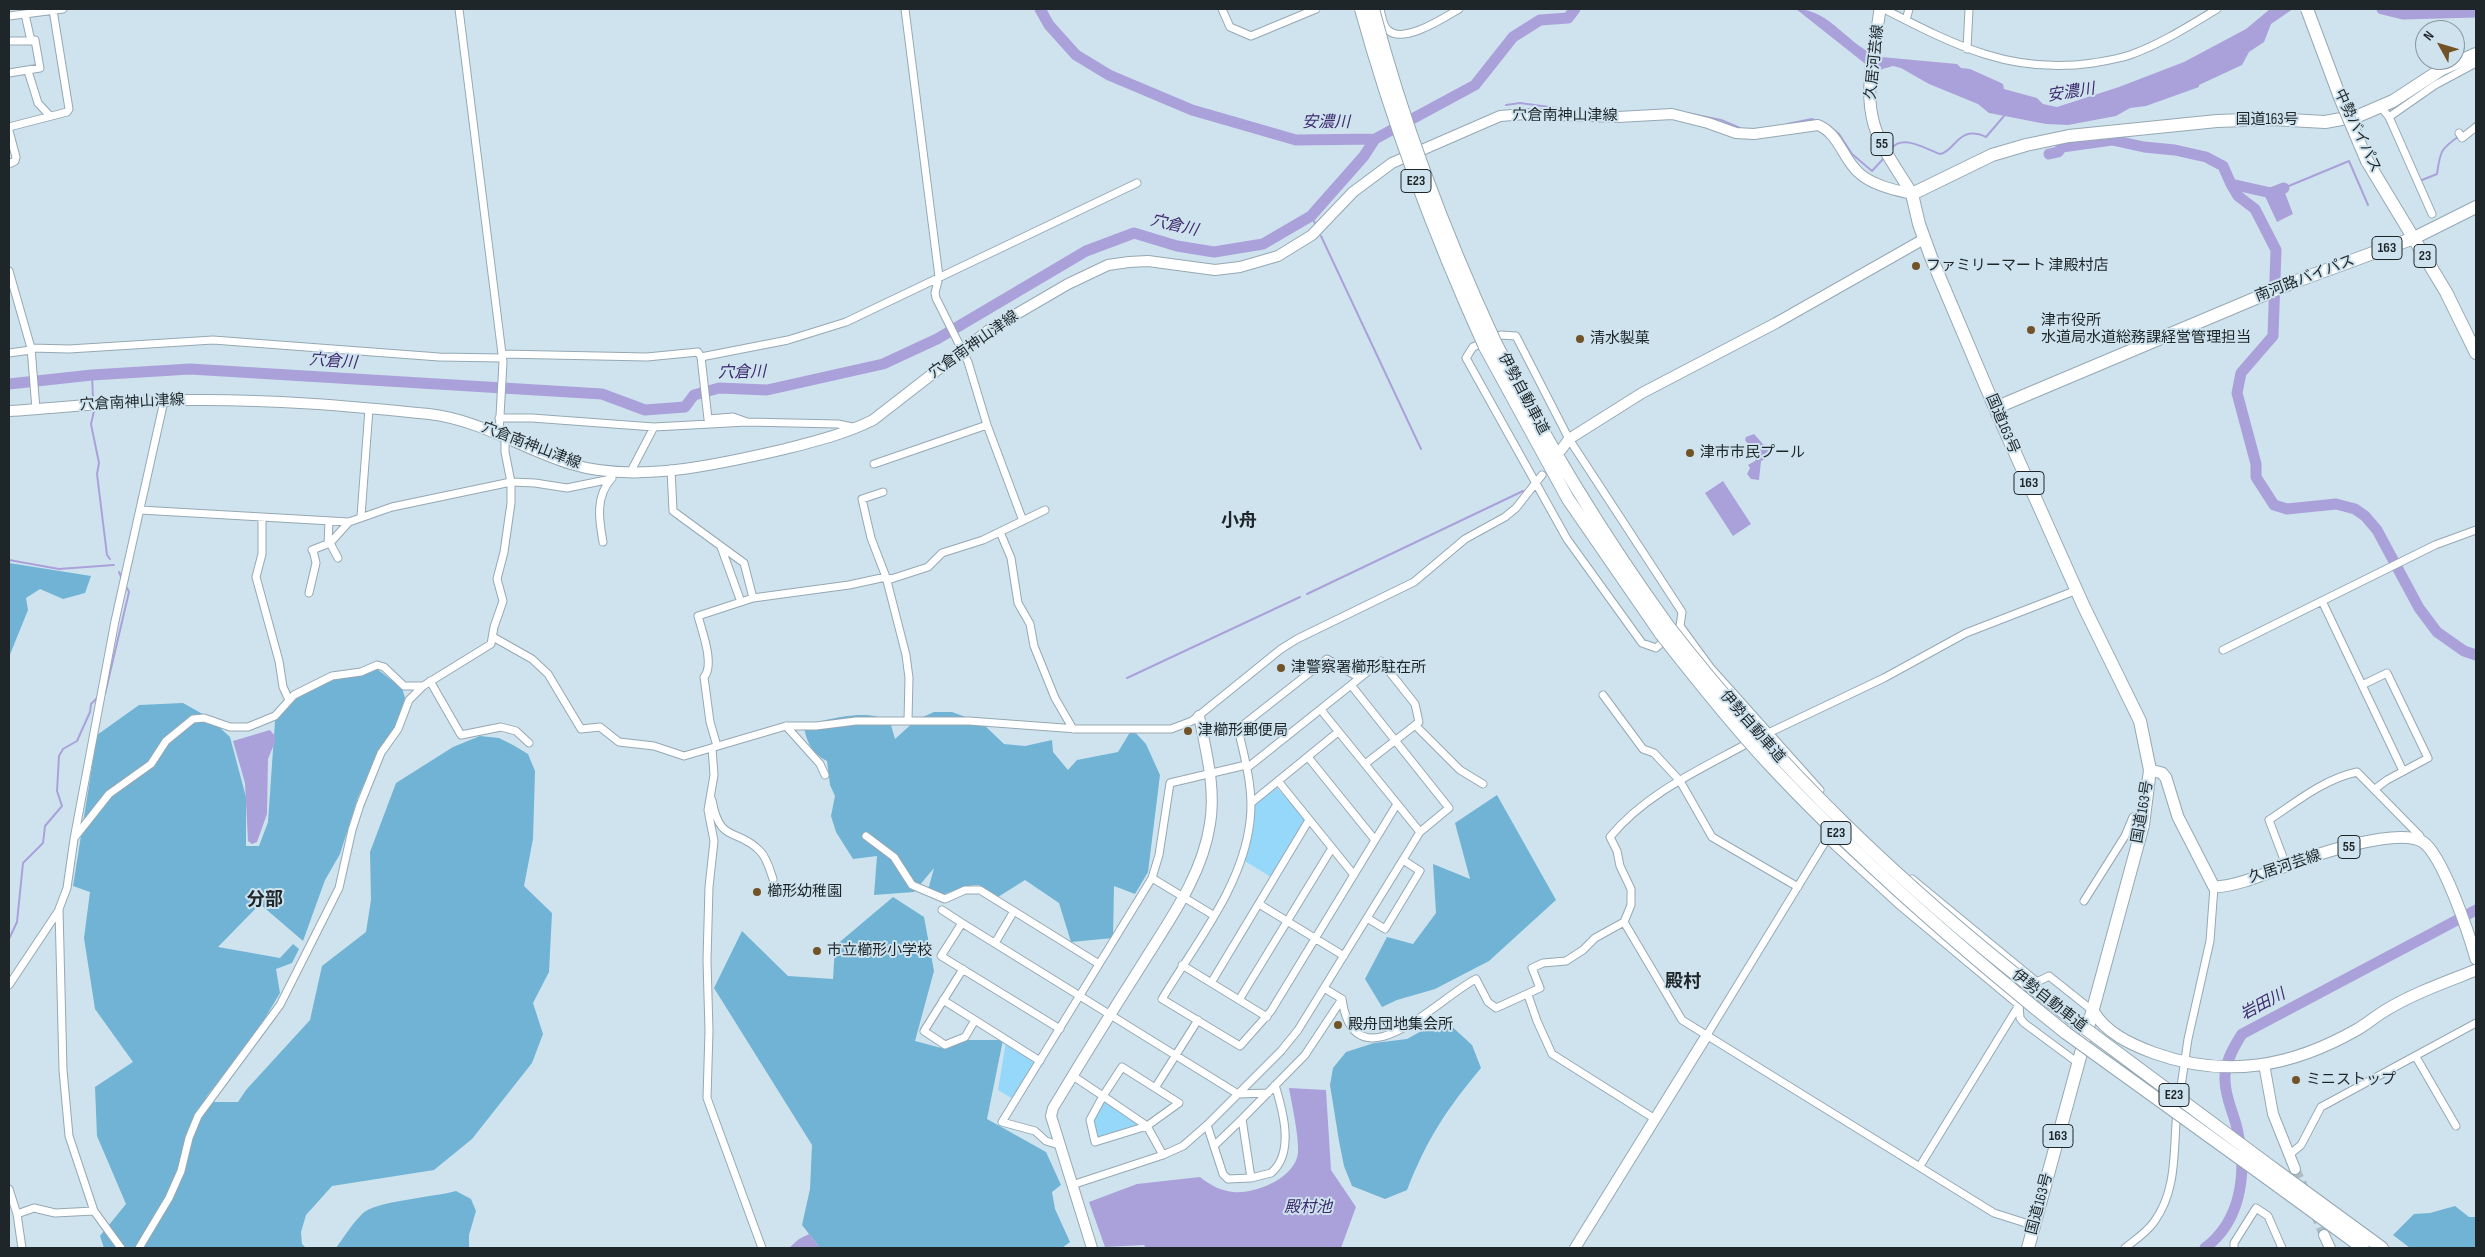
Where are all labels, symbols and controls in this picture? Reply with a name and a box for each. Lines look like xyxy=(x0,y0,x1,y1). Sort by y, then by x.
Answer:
north arrow xyxy=(2415,20,2465,70)
street label: 久居河芸線 xyxy=(1862,24,1888,100)
text: N xyxy=(2420,28,2438,44)
water label: 安濃川 xyxy=(2046,80,2096,106)
street label: 中勢バイパス xyxy=(2330,86,2384,176)
street label: 穴倉南神山津線 xyxy=(1513,107,1617,125)
street label: 国道163号 xyxy=(2235,111,2299,129)
water label: 安濃川 xyxy=(1302,113,1350,133)
road number: 55 xyxy=(1871,132,1893,156)
road number: E23 xyxy=(1401,170,1431,192)
water label: 穴倉川 xyxy=(1148,211,1200,241)
road number: 163 xyxy=(2372,237,2402,260)
road number: 23 xyxy=(2414,245,2436,268)
street label: 南河路バイパス xyxy=(2253,252,2357,306)
place label: ファミリーマート 津殿村店 xyxy=(1926,257,2108,275)
marker: ファミリーマート 津殿村店 xyxy=(1910,260,1922,272)
street label: 穴倉南神山津線 xyxy=(926,308,1022,382)
place label: 津市役所 水道局水道総務課経営管理担当 xyxy=(2041,312,2251,347)
marker: 津市役所 水道局水道総務課経営管理担当 xyxy=(2025,324,2037,336)
place label: 清水製菓 xyxy=(1590,330,1650,348)
marker: 清水製菓 xyxy=(1574,333,1586,345)
street label: 伊勢自動車道 xyxy=(1494,350,1552,438)
water label: 穴倉川 xyxy=(308,351,358,373)
water label: 穴倉川 xyxy=(718,363,766,383)
street label: 穴倉南神山津線 xyxy=(79,391,185,415)
street label: 国道163号 xyxy=(1981,391,2023,457)
street label: 穴倉南神山津線 xyxy=(479,419,583,473)
place label: 津市市民プール xyxy=(1700,444,1805,462)
marker: 津市市民プール xyxy=(1684,447,1696,459)
road number: 163 xyxy=(2014,472,2044,494)
district label: 小舟 xyxy=(1221,510,1257,532)
place label: 津警察署櫛形駐在所 xyxy=(1291,659,1426,677)
marker: 津警察署櫛形駐在所 xyxy=(1275,662,1287,674)
street label: 伊勢自動車道 xyxy=(1716,687,1788,767)
place label: 津櫛形郵便局 xyxy=(1198,722,1288,740)
marker: 津櫛形郵便局 xyxy=(1182,725,1194,737)
street label: 国道163号 xyxy=(2129,779,2157,845)
road number: E23 xyxy=(1821,821,1851,844)
road number: 55 xyxy=(2338,836,2360,859)
street label: 久居河芸線 xyxy=(2247,847,2323,887)
place label: 櫛形幼稚園 xyxy=(767,883,842,901)
marker: 櫛形幼稚園 xyxy=(751,886,763,898)
district label: 分部 xyxy=(247,889,283,911)
place label: 市立櫛形小学校 xyxy=(827,942,932,960)
marker: 市立櫛形小学校 xyxy=(811,945,823,957)
street label: 伊勢自動車道 xyxy=(2008,966,2090,1036)
district label: 殿村 xyxy=(1665,971,1701,993)
water label: 岩田川 xyxy=(2237,985,2289,1025)
place label: 殿舟団地集会所 xyxy=(1348,1016,1453,1034)
marker: 殿舟団地集会所 xyxy=(1332,1019,1344,1031)
place label: ミニストップ xyxy=(2306,1071,2396,1089)
marker: ミニストップ xyxy=(2290,1074,2302,1086)
road number: E23 xyxy=(2159,1084,2189,1106)
road number: 163 xyxy=(2043,1124,2073,1148)
street label: 国道163号 xyxy=(2023,1171,2057,1237)
water label: 殿村池 xyxy=(1284,1198,1332,1218)

